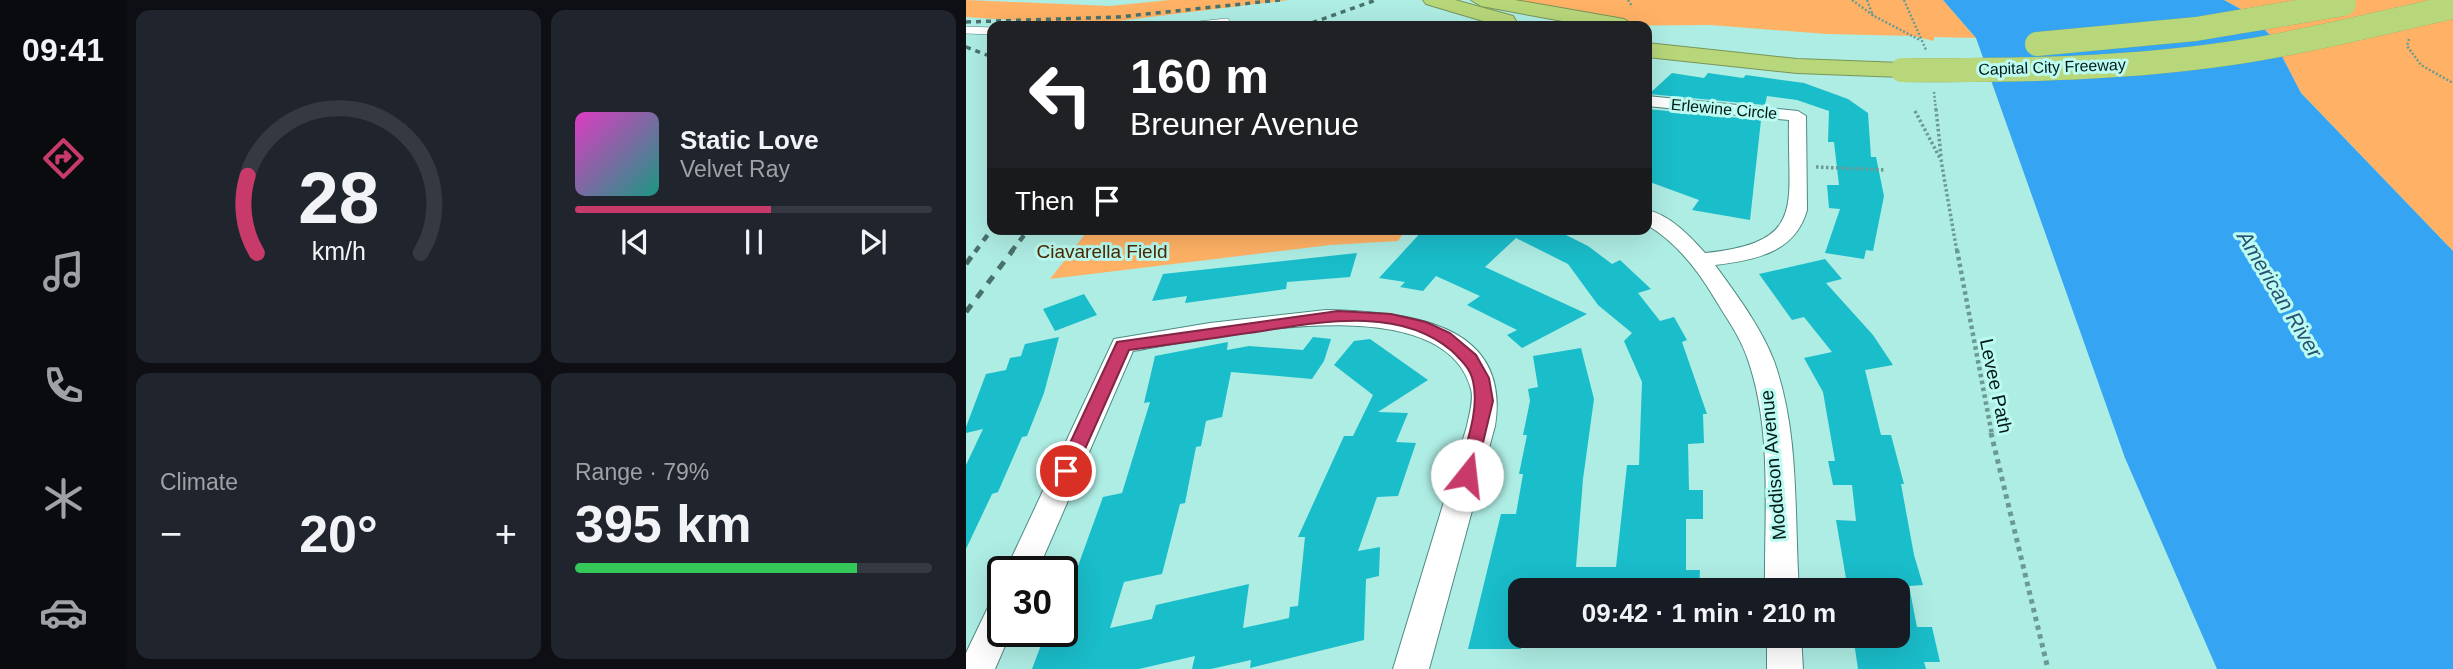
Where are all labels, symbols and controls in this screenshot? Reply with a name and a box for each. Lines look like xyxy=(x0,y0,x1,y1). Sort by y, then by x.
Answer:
text: 09:41 xyxy=(22,32,104,68)
icon: left xyxy=(1015,49,1106,140)
text: 160 m xyxy=(1130,49,1269,103)
street label: Capital City Freeway xyxy=(1978,56,2126,78)
street label: Erlewine Circle xyxy=(1670,96,1778,122)
text: Breuner Avenue xyxy=(1130,106,1359,142)
text: Static Love xyxy=(680,125,819,155)
icon: directions xyxy=(39,134,88,183)
text: Velvet Ray xyxy=(680,156,790,182)
text: 28 xyxy=(298,157,379,238)
icon: arrive xyxy=(1088,182,1126,220)
text: Then xyxy=(1015,186,1074,216)
icon: previous xyxy=(616,223,654,261)
icon: pause xyxy=(735,223,773,261)
icon: next xyxy=(854,223,892,261)
water label: American River xyxy=(2232,225,2327,362)
text: km/h xyxy=(311,237,366,265)
park label: Ciavarella Field xyxy=(1037,241,1167,262)
icon: music xyxy=(39,247,88,296)
street label: Levee Path xyxy=(1976,337,2016,435)
icon: phone xyxy=(39,361,88,410)
street label: Moddison Avenue xyxy=(1756,389,1790,541)
position arrow xyxy=(1430,438,1504,512)
pin xyxy=(1036,441,1096,501)
icon: arrive xyxy=(1047,452,1085,490)
text: Range · 79% xyxy=(575,459,709,485)
text: Climate xyxy=(160,469,238,495)
icon: climate xyxy=(39,474,88,523)
text: 395 km xyxy=(575,495,751,553)
text: 20° xyxy=(299,505,378,563)
text: − xyxy=(160,513,182,555)
text: + xyxy=(495,513,517,555)
speed limit sign: 30 xyxy=(987,556,1078,647)
icon: car xyxy=(39,588,88,637)
text: 09:42 · 1 min · 210 m xyxy=(1582,598,1836,628)

